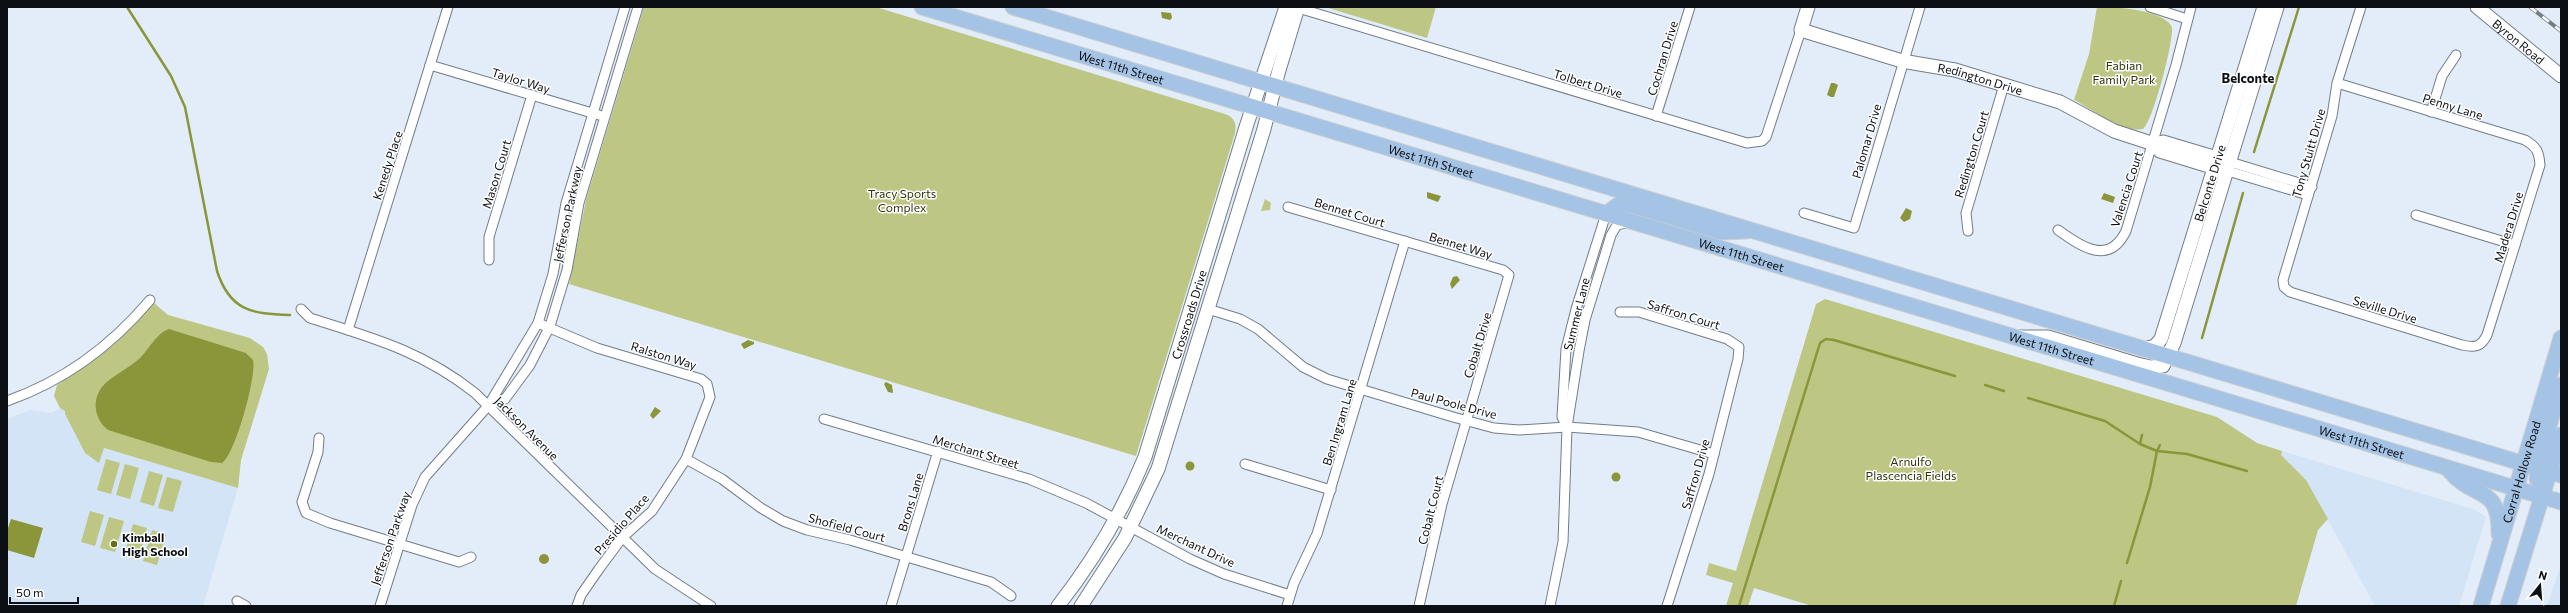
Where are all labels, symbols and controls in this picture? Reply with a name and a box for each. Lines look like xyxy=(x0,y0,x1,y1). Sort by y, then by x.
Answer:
street label: Byron Road xyxy=(2490,16,2548,67)
street label: Cochran Drive xyxy=(1644,19,1680,97)
street label: West 11th Street xyxy=(1077,48,1166,87)
park label: Fabian Family Park xyxy=(2092,58,2156,86)
street label: Redington Drive xyxy=(1937,60,2024,97)
street label: Taylor Way xyxy=(490,64,552,96)
street label: Tolbert Drive xyxy=(1552,66,1624,100)
district label: Belconte xyxy=(2222,70,2275,86)
street label: Penny Lane xyxy=(2421,90,2485,122)
street label: Palomar Drive xyxy=(1849,102,1883,180)
street label: Tony Stuitt Drive xyxy=(2289,107,2327,199)
street label: Redington Court xyxy=(1951,109,1991,199)
street label: Kenedy Place xyxy=(369,129,405,201)
street label: Mason Court xyxy=(479,138,513,210)
street label: West 11th Street xyxy=(1387,141,1476,180)
street label: Belconte Drive xyxy=(2191,143,2228,223)
street label: Valencia Court xyxy=(2107,149,2145,229)
street label: Jefferson Parkway xyxy=(550,164,585,264)
park label: Tracy Sports Complex xyxy=(868,186,936,214)
street label: Madera Drive xyxy=(2491,190,2525,264)
street label: Bennet Court xyxy=(1313,195,1387,229)
street label: Bennet Way xyxy=(1428,229,1494,261)
street label: West 11th Street xyxy=(1697,235,1786,274)
street label: Crossroads Drive xyxy=(1168,268,1209,361)
street label: Summer Lane xyxy=(1560,276,1592,352)
street label: Seville Drive xyxy=(2351,293,2419,325)
street label: Saffron Court xyxy=(1646,296,1722,332)
street label: Cobalt Drive xyxy=(1460,310,1494,380)
street label: West 11th Street xyxy=(2007,329,2096,368)
street label: Ralston Way xyxy=(629,338,699,372)
street label: Ben Ingram Lane xyxy=(1319,377,1359,467)
street label: Paul Poole Drive xyxy=(1410,385,1498,421)
street label: Jackson Avenue xyxy=(492,393,562,463)
street label: Corral Hollow Road xyxy=(2499,419,2543,525)
street label: West 11th Street xyxy=(2317,422,2406,461)
street label: Merchant Street xyxy=(931,431,1021,471)
street label: Saffron Drive xyxy=(1678,437,1712,511)
park label: Arnulfo Plascencia Fields xyxy=(1866,454,1956,482)
street label: Brons Lane xyxy=(894,471,926,533)
street label: Cobalt Court xyxy=(1415,474,1445,546)
street label: Jefferson Parkway xyxy=(367,489,414,587)
street label: Presidio Place xyxy=(591,491,651,557)
street label: Shofield Court xyxy=(807,510,887,544)
street label: Merchant Drive xyxy=(1155,521,1237,569)
place label: Kimball High School xyxy=(122,530,188,558)
marker: Kimball High School xyxy=(109,539,119,549)
north arrow xyxy=(2520,565,2560,605)
text: N xyxy=(2537,568,2549,582)
scale bar xyxy=(10,579,78,605)
text: 50 m xyxy=(16,585,44,599)

